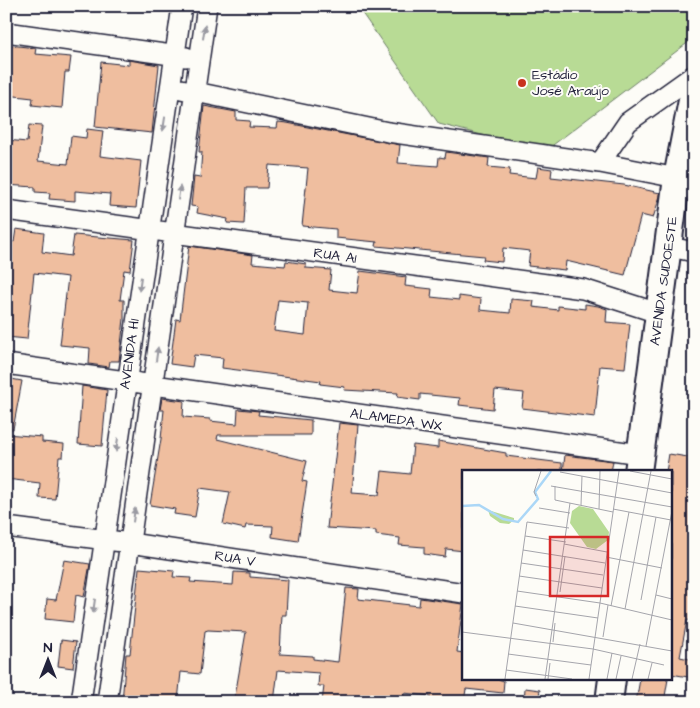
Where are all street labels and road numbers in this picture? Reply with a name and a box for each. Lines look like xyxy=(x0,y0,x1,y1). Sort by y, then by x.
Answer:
street label: AVENIDA SUDOESTE xyxy=(645,214,683,347)
street label: RUA A1 xyxy=(312,243,358,269)
street label: AVENIDA H1 xyxy=(115,317,145,390)
street label: ALAMEDA WX xyxy=(349,404,444,436)
street label: RUA V xyxy=(213,546,257,572)

